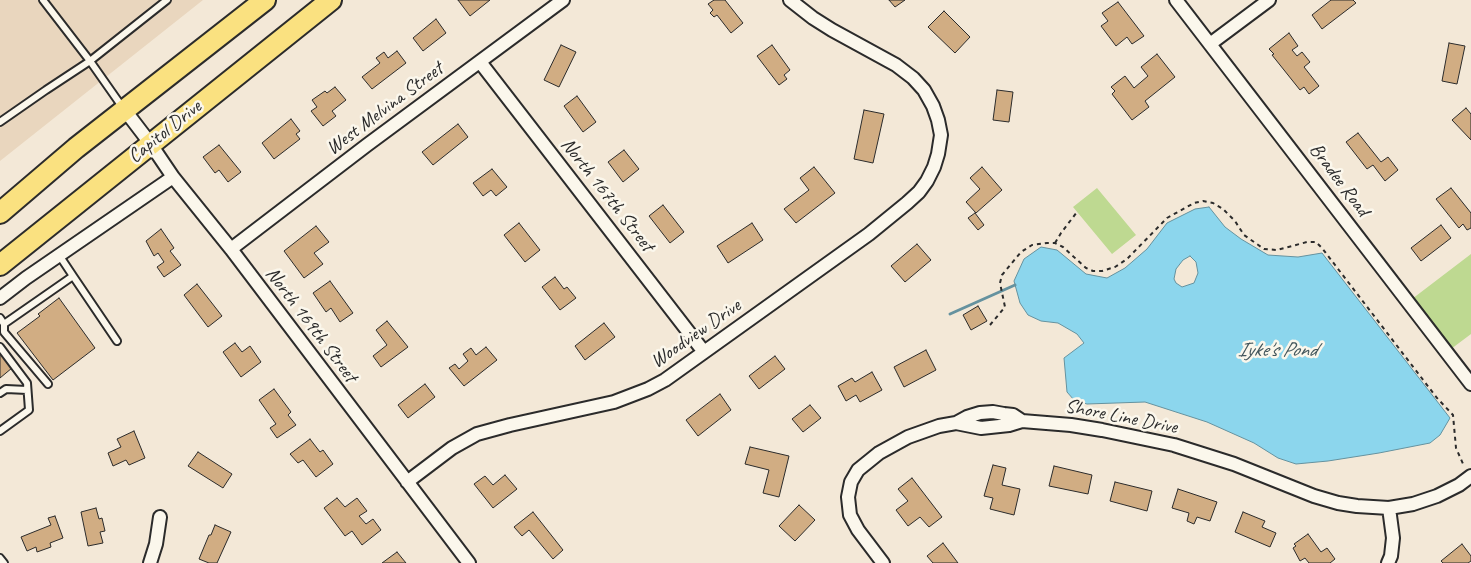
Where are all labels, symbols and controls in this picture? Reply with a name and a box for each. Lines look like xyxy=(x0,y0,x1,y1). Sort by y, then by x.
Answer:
street label: West Melvina Street xyxy=(322,57,448,161)
street label: Capitol Drive xyxy=(124,95,206,169)
street label: North 167th Street xyxy=(555,133,659,257)
street label: Bradee Road xyxy=(1304,139,1374,221)
street label: North 169th Street xyxy=(260,263,362,387)
street label: Woodview Drive xyxy=(646,294,746,374)
water label: Iyke's Pond xyxy=(1238,337,1316,363)
street label: Shore Line Drive xyxy=(1063,394,1179,440)

